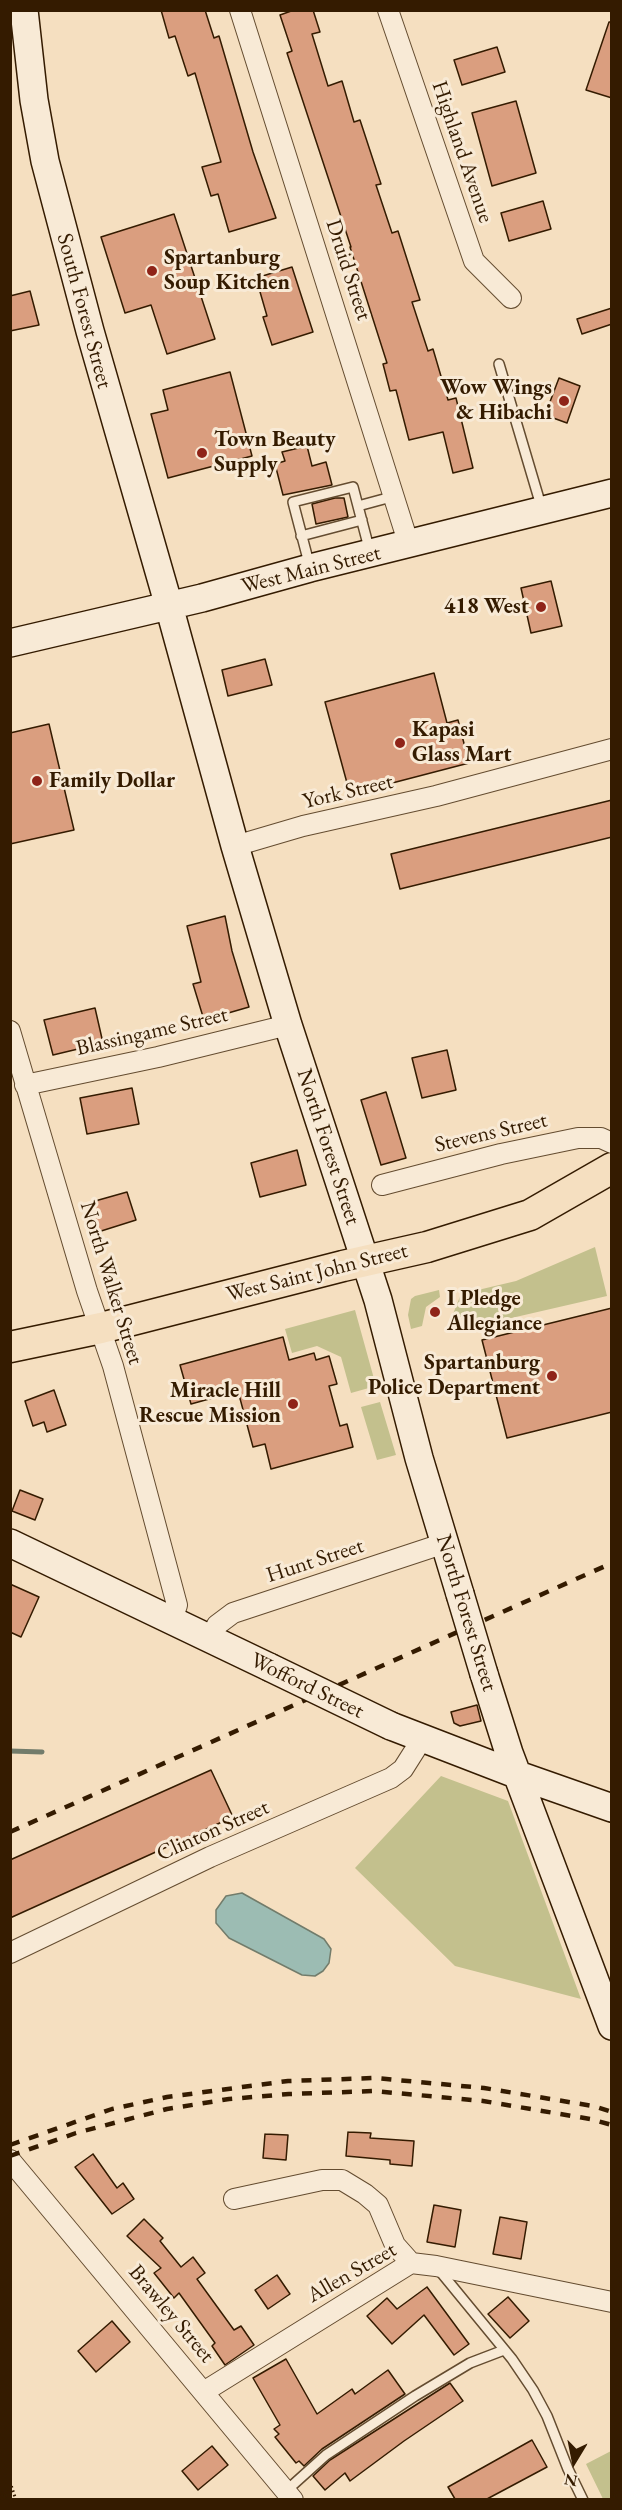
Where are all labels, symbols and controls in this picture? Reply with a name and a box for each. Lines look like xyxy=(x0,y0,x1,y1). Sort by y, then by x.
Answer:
street label: Highland Avenue xyxy=(425,78,499,226)
street label: Druid Street xyxy=(319,216,377,324)
street label: South Forest Street xyxy=(51,231,117,391)
place label: Spartanburg Soup Kitchen xyxy=(164,245,290,296)
marker: Spartanburg Soup Kitchen xyxy=(145,264,159,278)
place label: Wow Wings & Hibachi xyxy=(440,375,552,427)
marker: Wow Wings & Hibachi xyxy=(557,394,571,408)
place label: Town Beauty Supply xyxy=(214,427,336,478)
marker: Town Beauty Supply xyxy=(195,446,209,460)
street label: West Main Street xyxy=(239,540,383,600)
place label: 418 West xyxy=(444,594,529,620)
marker: 418 West xyxy=(534,600,548,614)
place label: Kapasi Glass Mart xyxy=(412,717,512,768)
marker: Kapasi Glass Mart xyxy=(393,736,407,750)
place label: Family Dollar xyxy=(49,768,175,794)
street label: York Street xyxy=(300,769,396,815)
marker: Family Dollar xyxy=(30,774,44,788)
street label: Blassingame Street xyxy=(74,1002,230,1062)
street label: North Forest Street xyxy=(290,1066,366,1228)
street label: Stevens Street xyxy=(432,1107,550,1159)
street label: North Walker Street xyxy=(74,1198,148,1368)
street label: West Saint John Street xyxy=(224,1238,410,1308)
place label: I Pledge Allegiance xyxy=(447,1286,542,1338)
marker: I Pledge Allegiance xyxy=(428,1305,442,1319)
place label: Spartanburg Police Department xyxy=(368,1350,540,1402)
marker: Spartanburg Police Department xyxy=(545,1369,559,1383)
place label: Miracle Hill Rescue Mission xyxy=(139,1378,281,1430)
marker: Miracle Hill Rescue Mission xyxy=(286,1397,300,1411)
street label: North Forest Street xyxy=(430,1531,502,1695)
street label: Hunt Street xyxy=(263,1533,367,1589)
street label: Wofford Street xyxy=(246,1647,368,1725)
street label: Clinton Street xyxy=(153,1795,273,1867)
street label: Allen Street xyxy=(303,2237,401,2309)
street label: Brawley Street xyxy=(122,2260,220,2368)
north arrow xyxy=(544,2432,604,2492)
text: N xyxy=(563,2469,579,2492)

